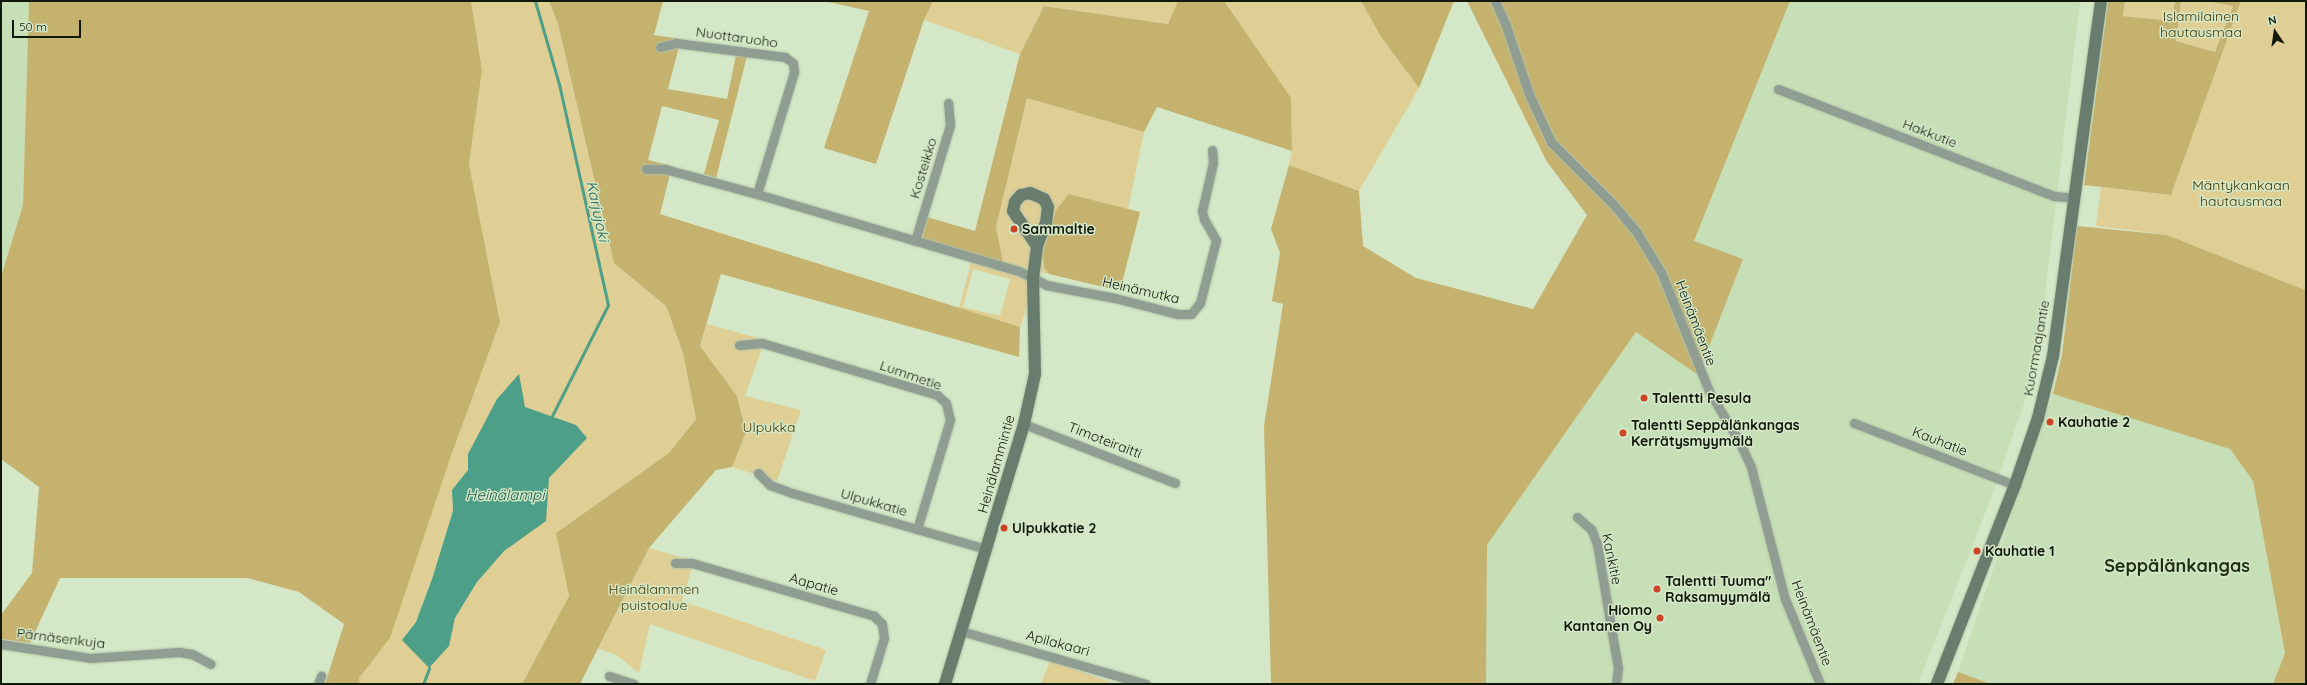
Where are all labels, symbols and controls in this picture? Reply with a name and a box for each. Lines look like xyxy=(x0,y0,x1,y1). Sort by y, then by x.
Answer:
park label: Islamilainen hautausmaa xyxy=(2160,8,2242,40)
scale bar xyxy=(14,12,83,38)
north arrow xyxy=(2255,12,2295,52)
text: N xyxy=(2267,13,2278,28)
text: 50 m xyxy=(19,19,47,34)
street label: Nuottaruoho xyxy=(695,23,779,51)
street label: Hakkutie xyxy=(1900,115,1960,151)
street label: Kosteikko xyxy=(906,136,940,200)
park label: Mäntykankaan hautausmaa xyxy=(2192,177,2290,210)
water label: Karjujoki xyxy=(583,179,613,243)
place label: Sammaltie xyxy=(1022,221,1095,237)
marker: Sammaltie xyxy=(1009,224,1019,234)
street label: Heinämutka xyxy=(1101,273,1181,307)
street label: Heinämäentie xyxy=(1672,278,1720,368)
street label: Kuormaajantie xyxy=(2019,299,2053,397)
street label: Lummetie xyxy=(878,357,944,393)
place label: Talentti Pesula xyxy=(1652,390,1751,406)
marker: Talentti Pesula xyxy=(1639,393,1649,403)
street label: Heinälammintie xyxy=(974,413,1018,515)
place label: Kauhatie 2 xyxy=(2058,414,2130,430)
place label: Talentti Seppälänkangas Kerrätysmyymälä xyxy=(1631,417,1799,450)
marker: Kauhatie 2 xyxy=(2045,417,2055,427)
street label: Timoteiraitti xyxy=(1066,418,1144,462)
park label: Ulpukka xyxy=(743,419,795,435)
street label: Kauhatie xyxy=(1910,423,1970,459)
marker: Talentti Seppälänkangas Kerrätysmyymälä xyxy=(1618,428,1628,438)
street label: Ulpukkatie xyxy=(839,484,909,520)
water label: Heinälampi xyxy=(466,486,544,504)
place label: Ulpukkatie 2 xyxy=(1012,520,1096,536)
marker: Ulpukkatie 2 xyxy=(999,523,1009,533)
street label: Kankitie xyxy=(1598,532,1626,586)
place label: Kauhatie 1 xyxy=(1985,543,2055,559)
marker: Kauhatie 1 xyxy=(1972,546,1982,556)
district label: Seppälänkangas xyxy=(2104,555,2250,577)
street label: Aapatie xyxy=(787,569,841,599)
place label: Talentti Tuuma" Raksamyymälä xyxy=(1665,573,1771,606)
street label: Heinämäentie xyxy=(1788,578,1836,668)
park label: Heinälammen puistoalue xyxy=(609,581,699,614)
marker: Talentti Tuuma" Raksamyymälä xyxy=(1652,584,1662,594)
place label: Hiomo Kantanen Oy xyxy=(1563,602,1652,634)
marker: Hiomo Kantanen Oy xyxy=(1655,613,1665,623)
street label: Pärnäsenkuja xyxy=(16,624,106,652)
street label: Apilakaari xyxy=(1024,626,1092,660)

